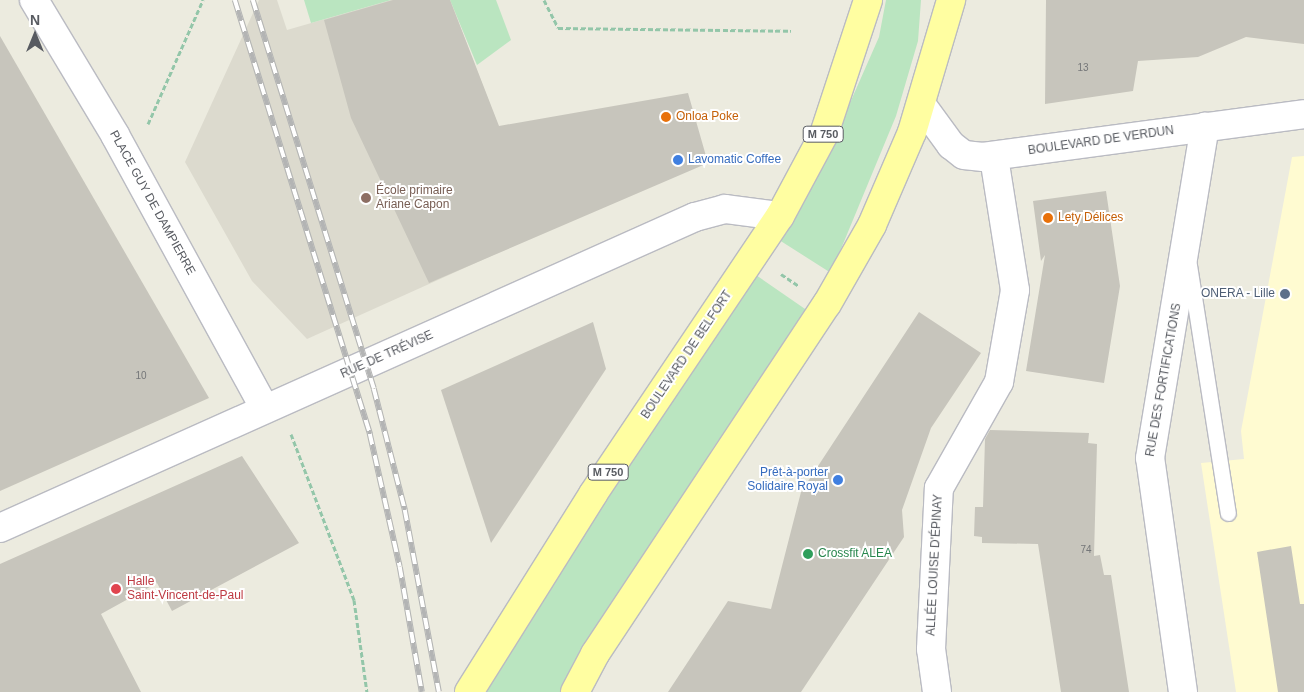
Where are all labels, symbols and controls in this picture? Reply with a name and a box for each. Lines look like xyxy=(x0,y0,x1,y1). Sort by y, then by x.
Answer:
north arrow xyxy=(10,10,60,60)
text: N xyxy=(30,12,40,28)
house number: 13 xyxy=(1077,62,1089,74)
place label: Onloa Poke xyxy=(676,110,739,124)
marker: Onloa Poke xyxy=(660,111,672,123)
street label: BOULEVARD DE VERDUN xyxy=(1027,124,1175,158)
road number: M 750 xyxy=(802,126,844,142)
street label: PLACE GUY DE DAMPIERRE xyxy=(106,128,198,278)
place label: Lavomatic Coffee xyxy=(688,153,781,167)
marker: Lavomatic Coffee xyxy=(672,154,684,166)
place label: École primaire Ariane Capon xyxy=(376,184,453,212)
marker: École primaire Ariane Capon xyxy=(360,192,372,204)
place label: Lety Délices xyxy=(1058,211,1123,225)
marker: Lety Délices xyxy=(1042,212,1054,224)
place label: ONERA - Lille xyxy=(1200,287,1275,301)
street label: BOULEVARD DE BELFORT xyxy=(639,288,735,422)
marker: ONERA - Lille xyxy=(1279,288,1291,300)
street label: RUE DES FORTIFICATIONS xyxy=(1143,302,1185,458)
street label: RUE DE TRÉVISE xyxy=(338,328,436,382)
house number: 10 xyxy=(135,370,147,382)
road number: M 750 xyxy=(587,464,629,481)
place label: Prêt-à-porter Solidaire Royal xyxy=(747,466,828,494)
marker: Prêt-à-porter Solidaire Royal xyxy=(832,474,844,486)
street label: ALLÉE LOUISE D'ÉPINAY xyxy=(924,494,946,636)
house number: 74 xyxy=(1080,544,1092,556)
place label: Crossfit ALEA xyxy=(818,547,893,561)
marker: Crossfit ALEA xyxy=(802,548,814,560)
place label: Halle Saint-Vincent-de-Paul xyxy=(127,575,244,603)
marker: Halle Saint-Vincent-de-Paul xyxy=(109,582,123,596)

